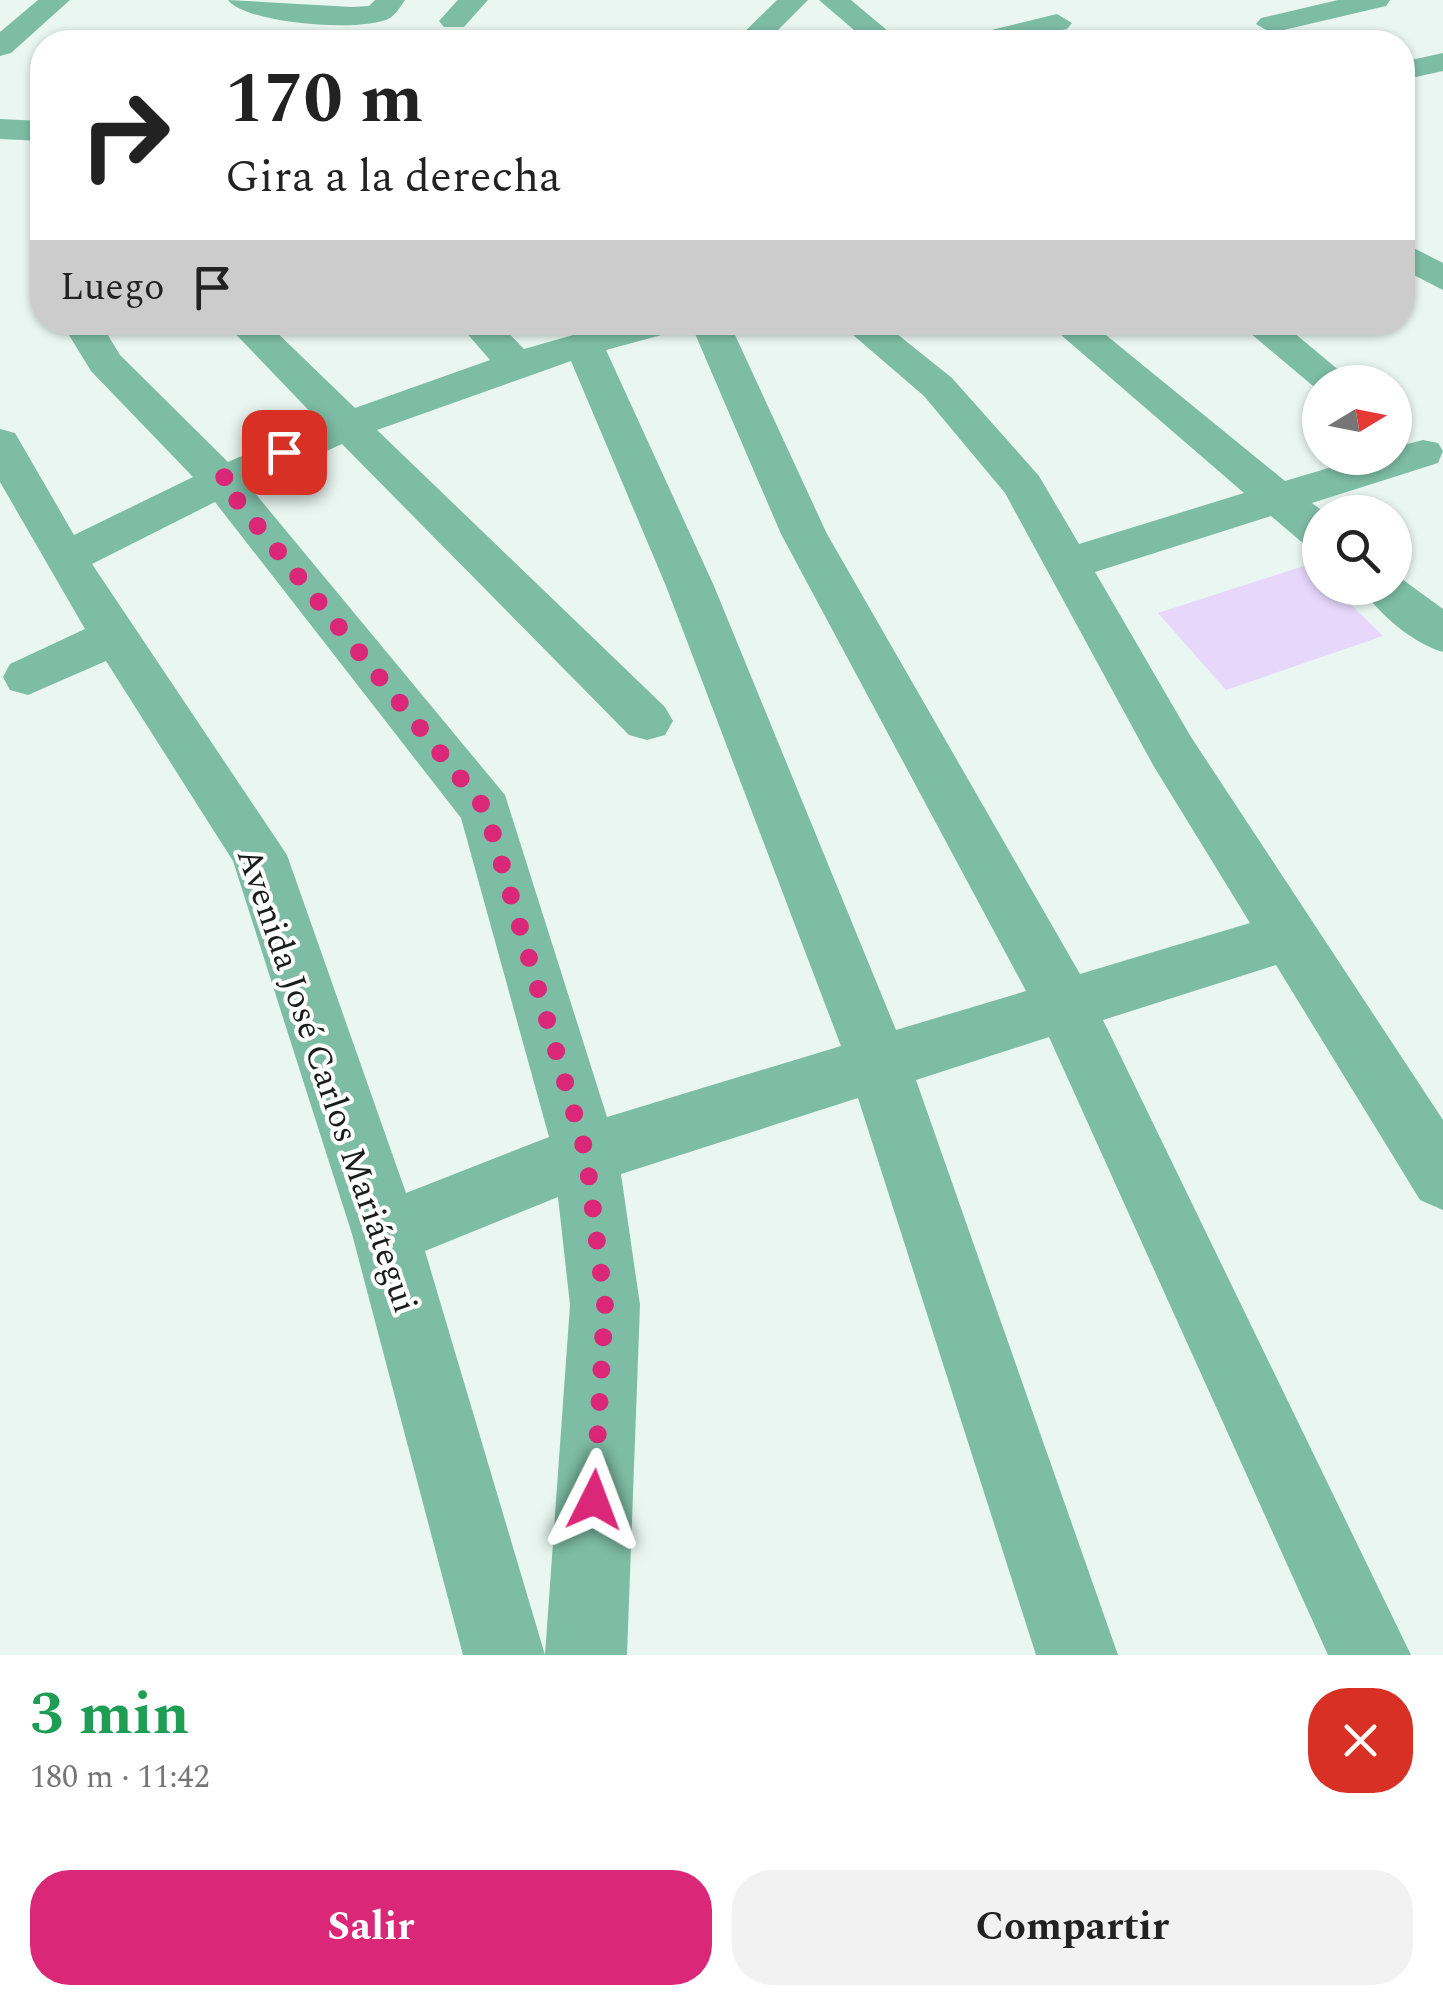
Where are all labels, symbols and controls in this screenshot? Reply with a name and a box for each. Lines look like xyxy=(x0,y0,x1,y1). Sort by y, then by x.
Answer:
text: 170 m xyxy=(225,47,423,153)
icon: right xyxy=(60,70,190,200)
text: Gira a la derecha xyxy=(225,143,561,212)
text: Luego xyxy=(60,259,165,317)
icon: arrive xyxy=(185,260,240,315)
north arrow xyxy=(1302,365,1412,475)
map controls xyxy=(1302,365,1412,605)
pin xyxy=(242,410,327,495)
icon: arrive xyxy=(257,425,312,480)
button: search xyxy=(1302,495,1412,605)
street label: Avenida José Carlos Mariátegui xyxy=(222,841,431,1320)
position arrow xyxy=(542,1448,646,1552)
text: 3 min xyxy=(30,1669,190,1761)
button: close xyxy=(1308,1688,1413,1793)
text: 180 m · 11:42 xyxy=(30,1753,210,1802)
button: Salir xyxy=(30,1870,712,1985)
button: Compartir xyxy=(732,1870,1413,1985)

